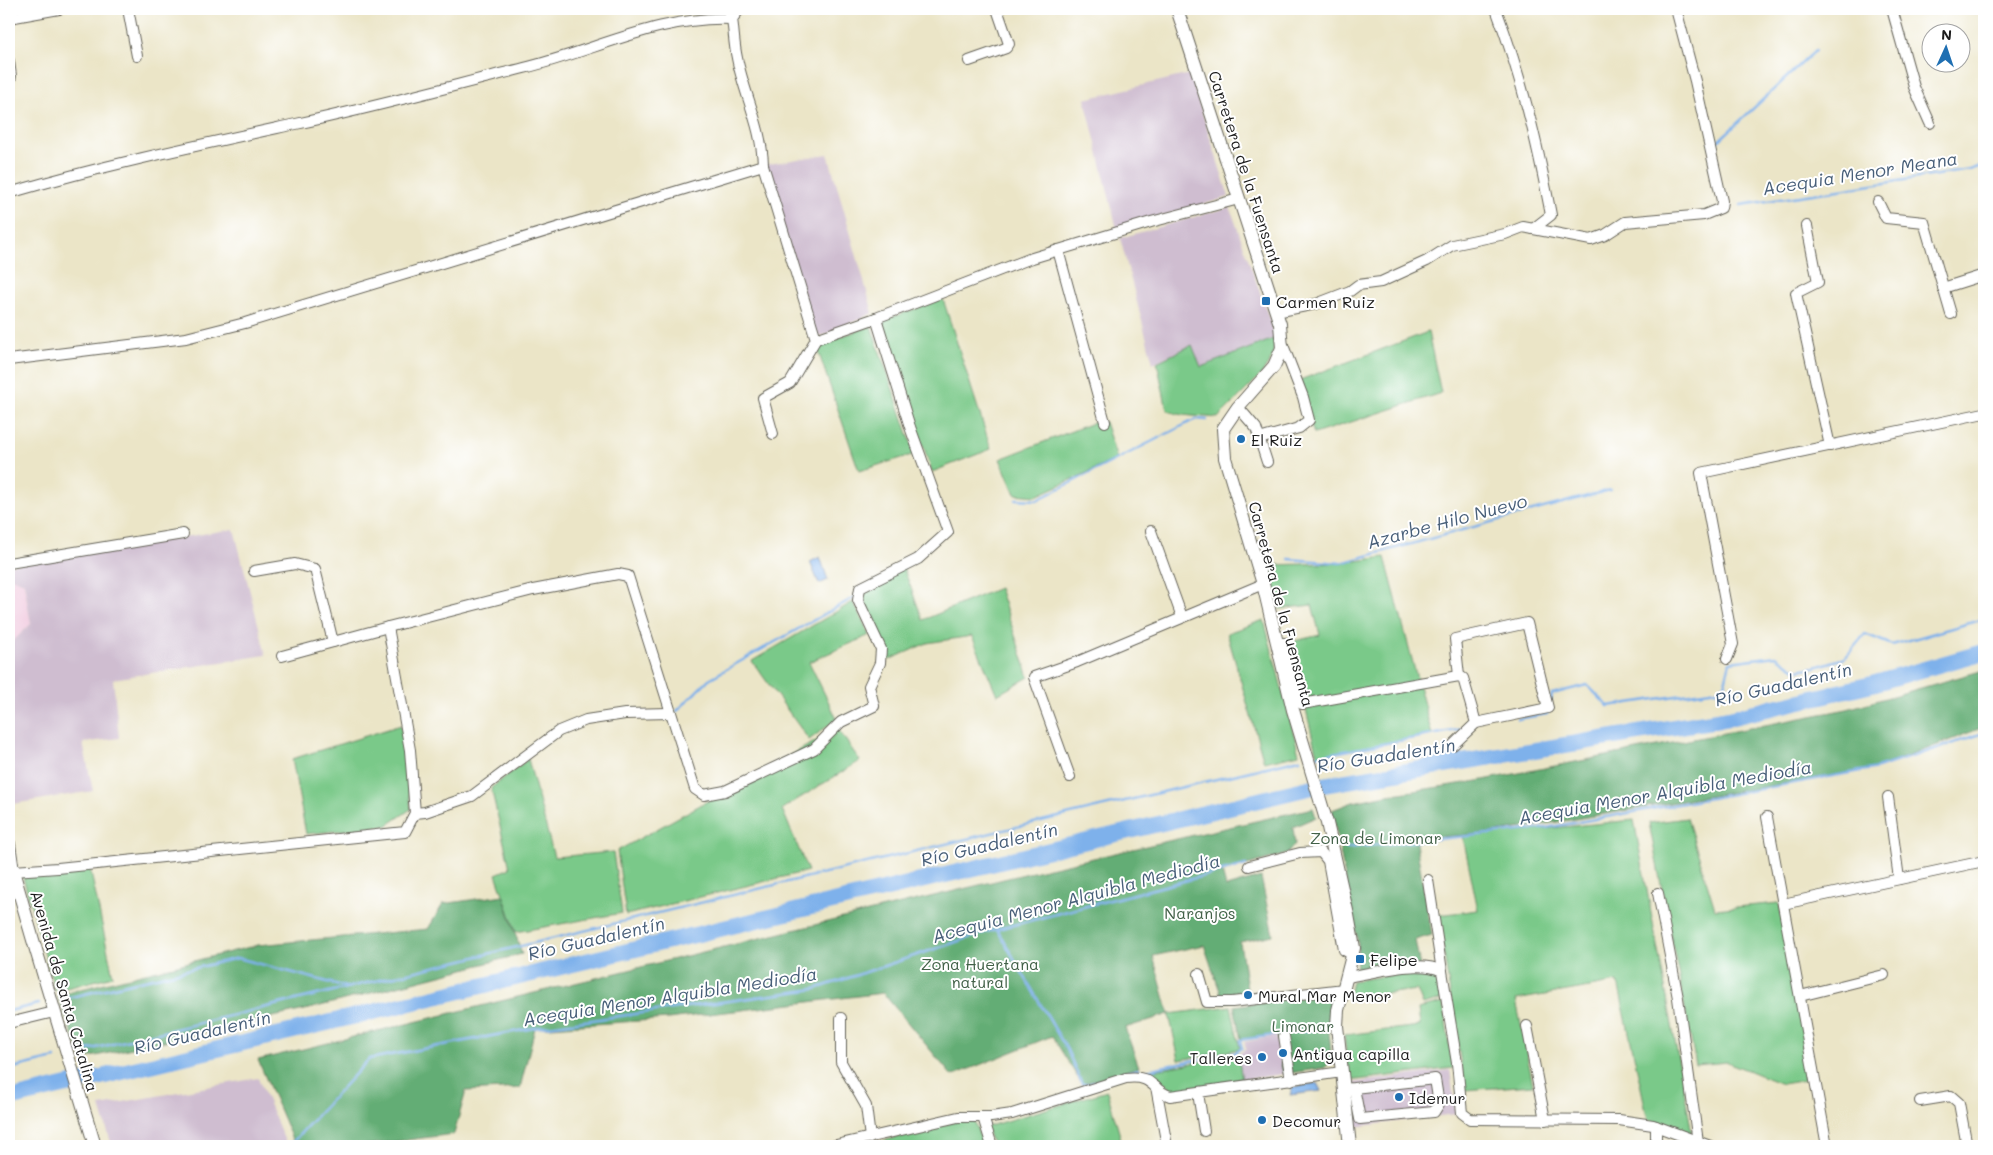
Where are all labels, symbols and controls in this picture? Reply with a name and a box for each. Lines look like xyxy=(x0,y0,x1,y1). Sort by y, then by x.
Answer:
north arrow xyxy=(1920,22,1970,72)
text: N xyxy=(1941,25,1953,44)
street label: Carretera de la Fuensanta xyxy=(1204,68,1290,276)
water label: Acequia Menor Meana xyxy=(1761,146,1959,200)
place label: Carmen Ruiz xyxy=(1276,291,1375,312)
marker: Carmen Ruiz xyxy=(1260,295,1272,307)
place label: El Ruiz xyxy=(1251,429,1302,450)
marker: El Ruiz xyxy=(1235,433,1247,445)
water label: Azarbe Hilo Nuevo xyxy=(1364,488,1530,554)
street label: Carretera de la Fuensanta xyxy=(1244,499,1320,709)
water label: Río Guadalentín xyxy=(1712,657,1854,711)
water label: Río Guadalentín xyxy=(1315,732,1457,778)
water label: Acequia Menor Alquibla Mediodía xyxy=(1517,754,1813,830)
water label: Río Guadalentín xyxy=(918,817,1060,871)
park label: Zona de Limonar xyxy=(1310,827,1442,848)
water label: Acequia Menor Alquibla Mediodía xyxy=(929,848,1223,948)
street label: Avenida de Santa Catalina xyxy=(26,888,104,1094)
park label: Naranjos xyxy=(1164,902,1236,923)
water label: Río Guadalentín xyxy=(525,911,667,965)
place label: Felipe xyxy=(1370,949,1418,970)
park label: Zona Huertana natural xyxy=(921,953,1039,992)
marker: Felipe xyxy=(1354,953,1366,965)
water label: Acequia Menor Alquibla Mediodía xyxy=(521,961,819,1031)
place label: Mural Mar Menor xyxy=(1258,985,1392,1006)
marker: Mural Mar Menor xyxy=(1242,989,1254,1001)
water label: Río Guadalentín xyxy=(131,1005,273,1059)
park label: Limonar xyxy=(1272,1015,1334,1036)
place label: Antigua capilla xyxy=(1293,1043,1410,1064)
place label: Talleres xyxy=(1189,1047,1252,1068)
marker: Antigua capilla xyxy=(1277,1047,1289,1059)
marker: Talleres xyxy=(1256,1051,1268,1063)
place label: Idemur xyxy=(1409,1087,1466,1108)
marker: Idemur xyxy=(1393,1091,1405,1103)
place label: Decomur xyxy=(1272,1110,1341,1131)
marker: Decomur xyxy=(1256,1114,1268,1126)

